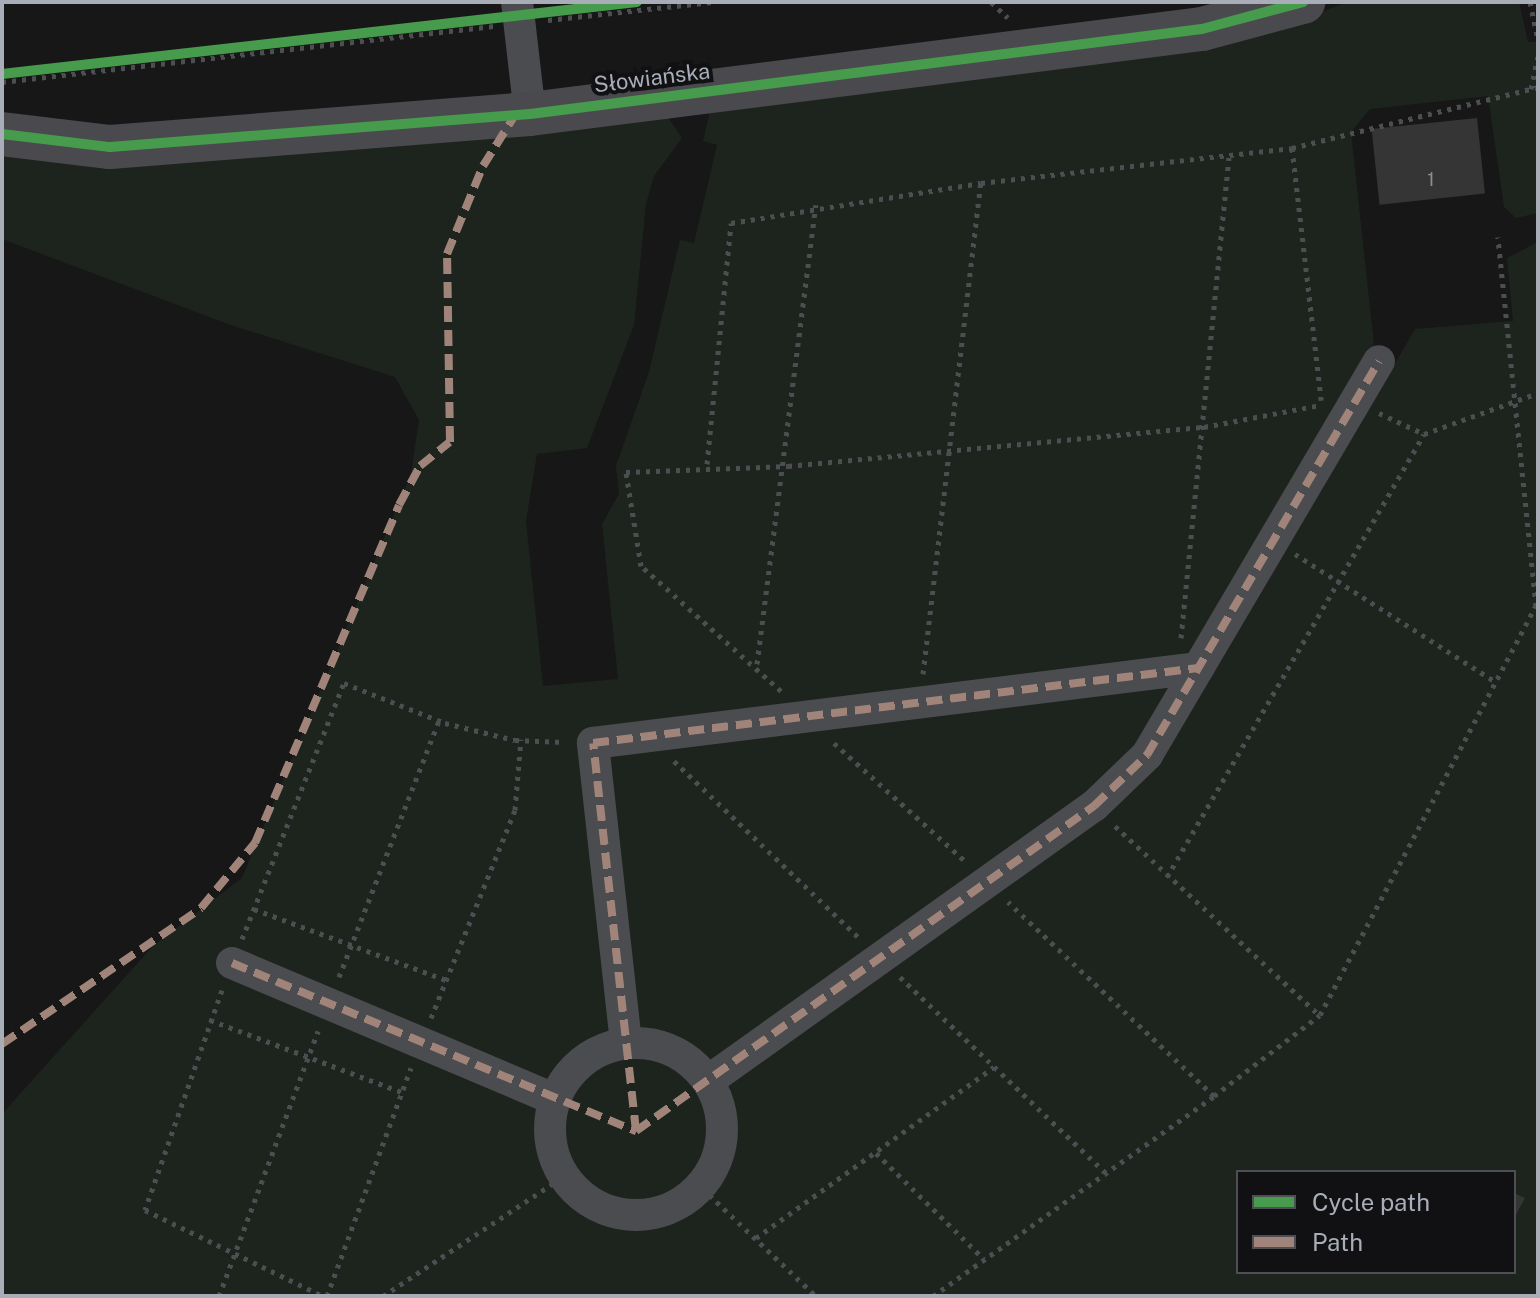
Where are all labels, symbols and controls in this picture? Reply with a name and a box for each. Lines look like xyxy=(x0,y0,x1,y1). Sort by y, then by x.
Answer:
street label: Słowiańska xyxy=(592,58,712,98)
house number: 1 xyxy=(1427,169,1435,191)
legend xyxy=(1236,1170,1516,1274)
text: Cycle path xyxy=(1312,1188,1430,1216)
text: Path xyxy=(1312,1228,1363,1256)

